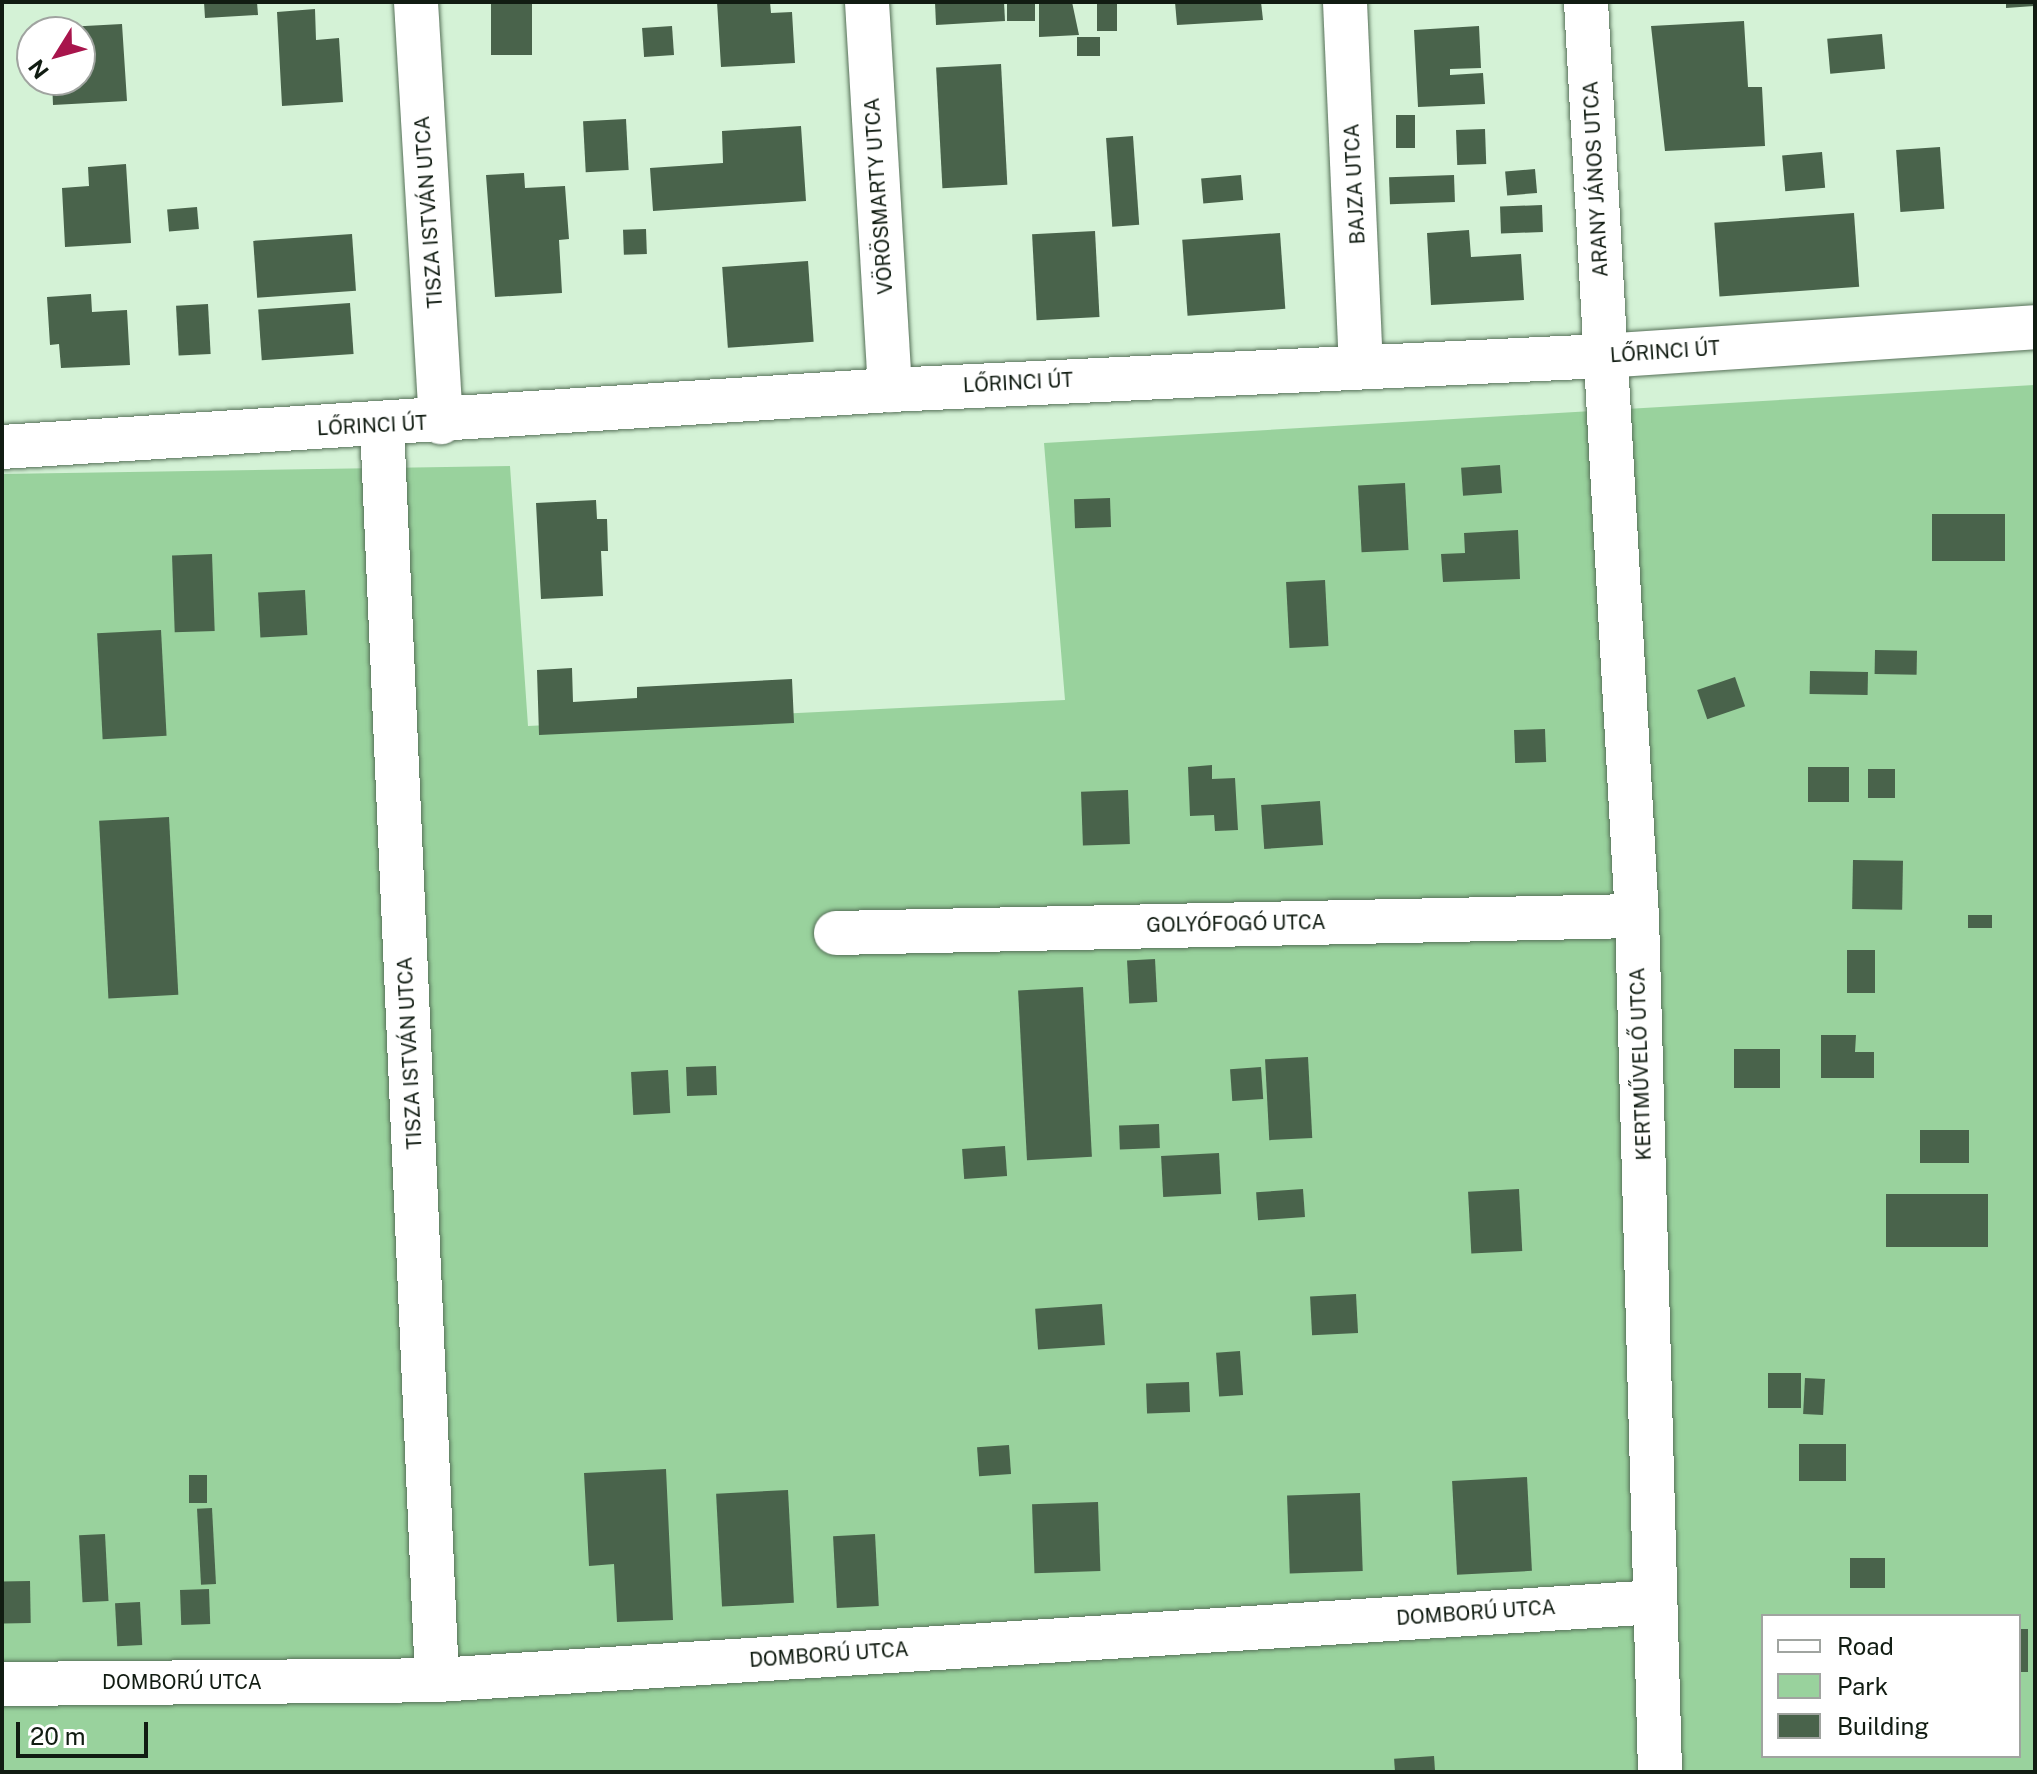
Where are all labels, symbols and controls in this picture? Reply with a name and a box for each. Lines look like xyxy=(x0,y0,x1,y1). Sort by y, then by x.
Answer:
north arrow xyxy=(16,16,96,96)
text: N xyxy=(23,55,54,84)
street label: ARANY JÁNOS UTCA xyxy=(1579,80,1613,278)
street label: VÖRÖSMARTY UTCA xyxy=(860,97,898,295)
street label: TISZA ISTVÁN UTCA xyxy=(410,115,448,309)
street label: BAJZA UTCA xyxy=(1340,123,1370,245)
street label: LŐRINCI ÚT xyxy=(1609,336,1721,368)
street label: LŐRINCI ÚT xyxy=(962,368,1074,398)
street label: LŐRINCI ÚT xyxy=(316,411,428,441)
street label: GOLYÓFOGÓ UTCA xyxy=(1146,910,1326,938)
street label: TISZA ISTVÁN UTCA xyxy=(393,956,427,1150)
street label: KERTMŰVELŐ UTCA xyxy=(1626,967,1656,1161)
street label: DOMBORÚ UTCA xyxy=(1395,1595,1557,1631)
legend xyxy=(1761,1614,2021,1758)
text: Road xyxy=(1837,1632,1894,1660)
street label: DOMBORÚ UTCA xyxy=(748,1637,910,1673)
street label: DOMBORÚ UTCA xyxy=(102,1670,262,1694)
text: Park xyxy=(1837,1672,1888,1700)
scale bar xyxy=(20,1706,152,1756)
text: Building xyxy=(1837,1712,1929,1740)
text: 20 m xyxy=(30,1722,86,1750)

